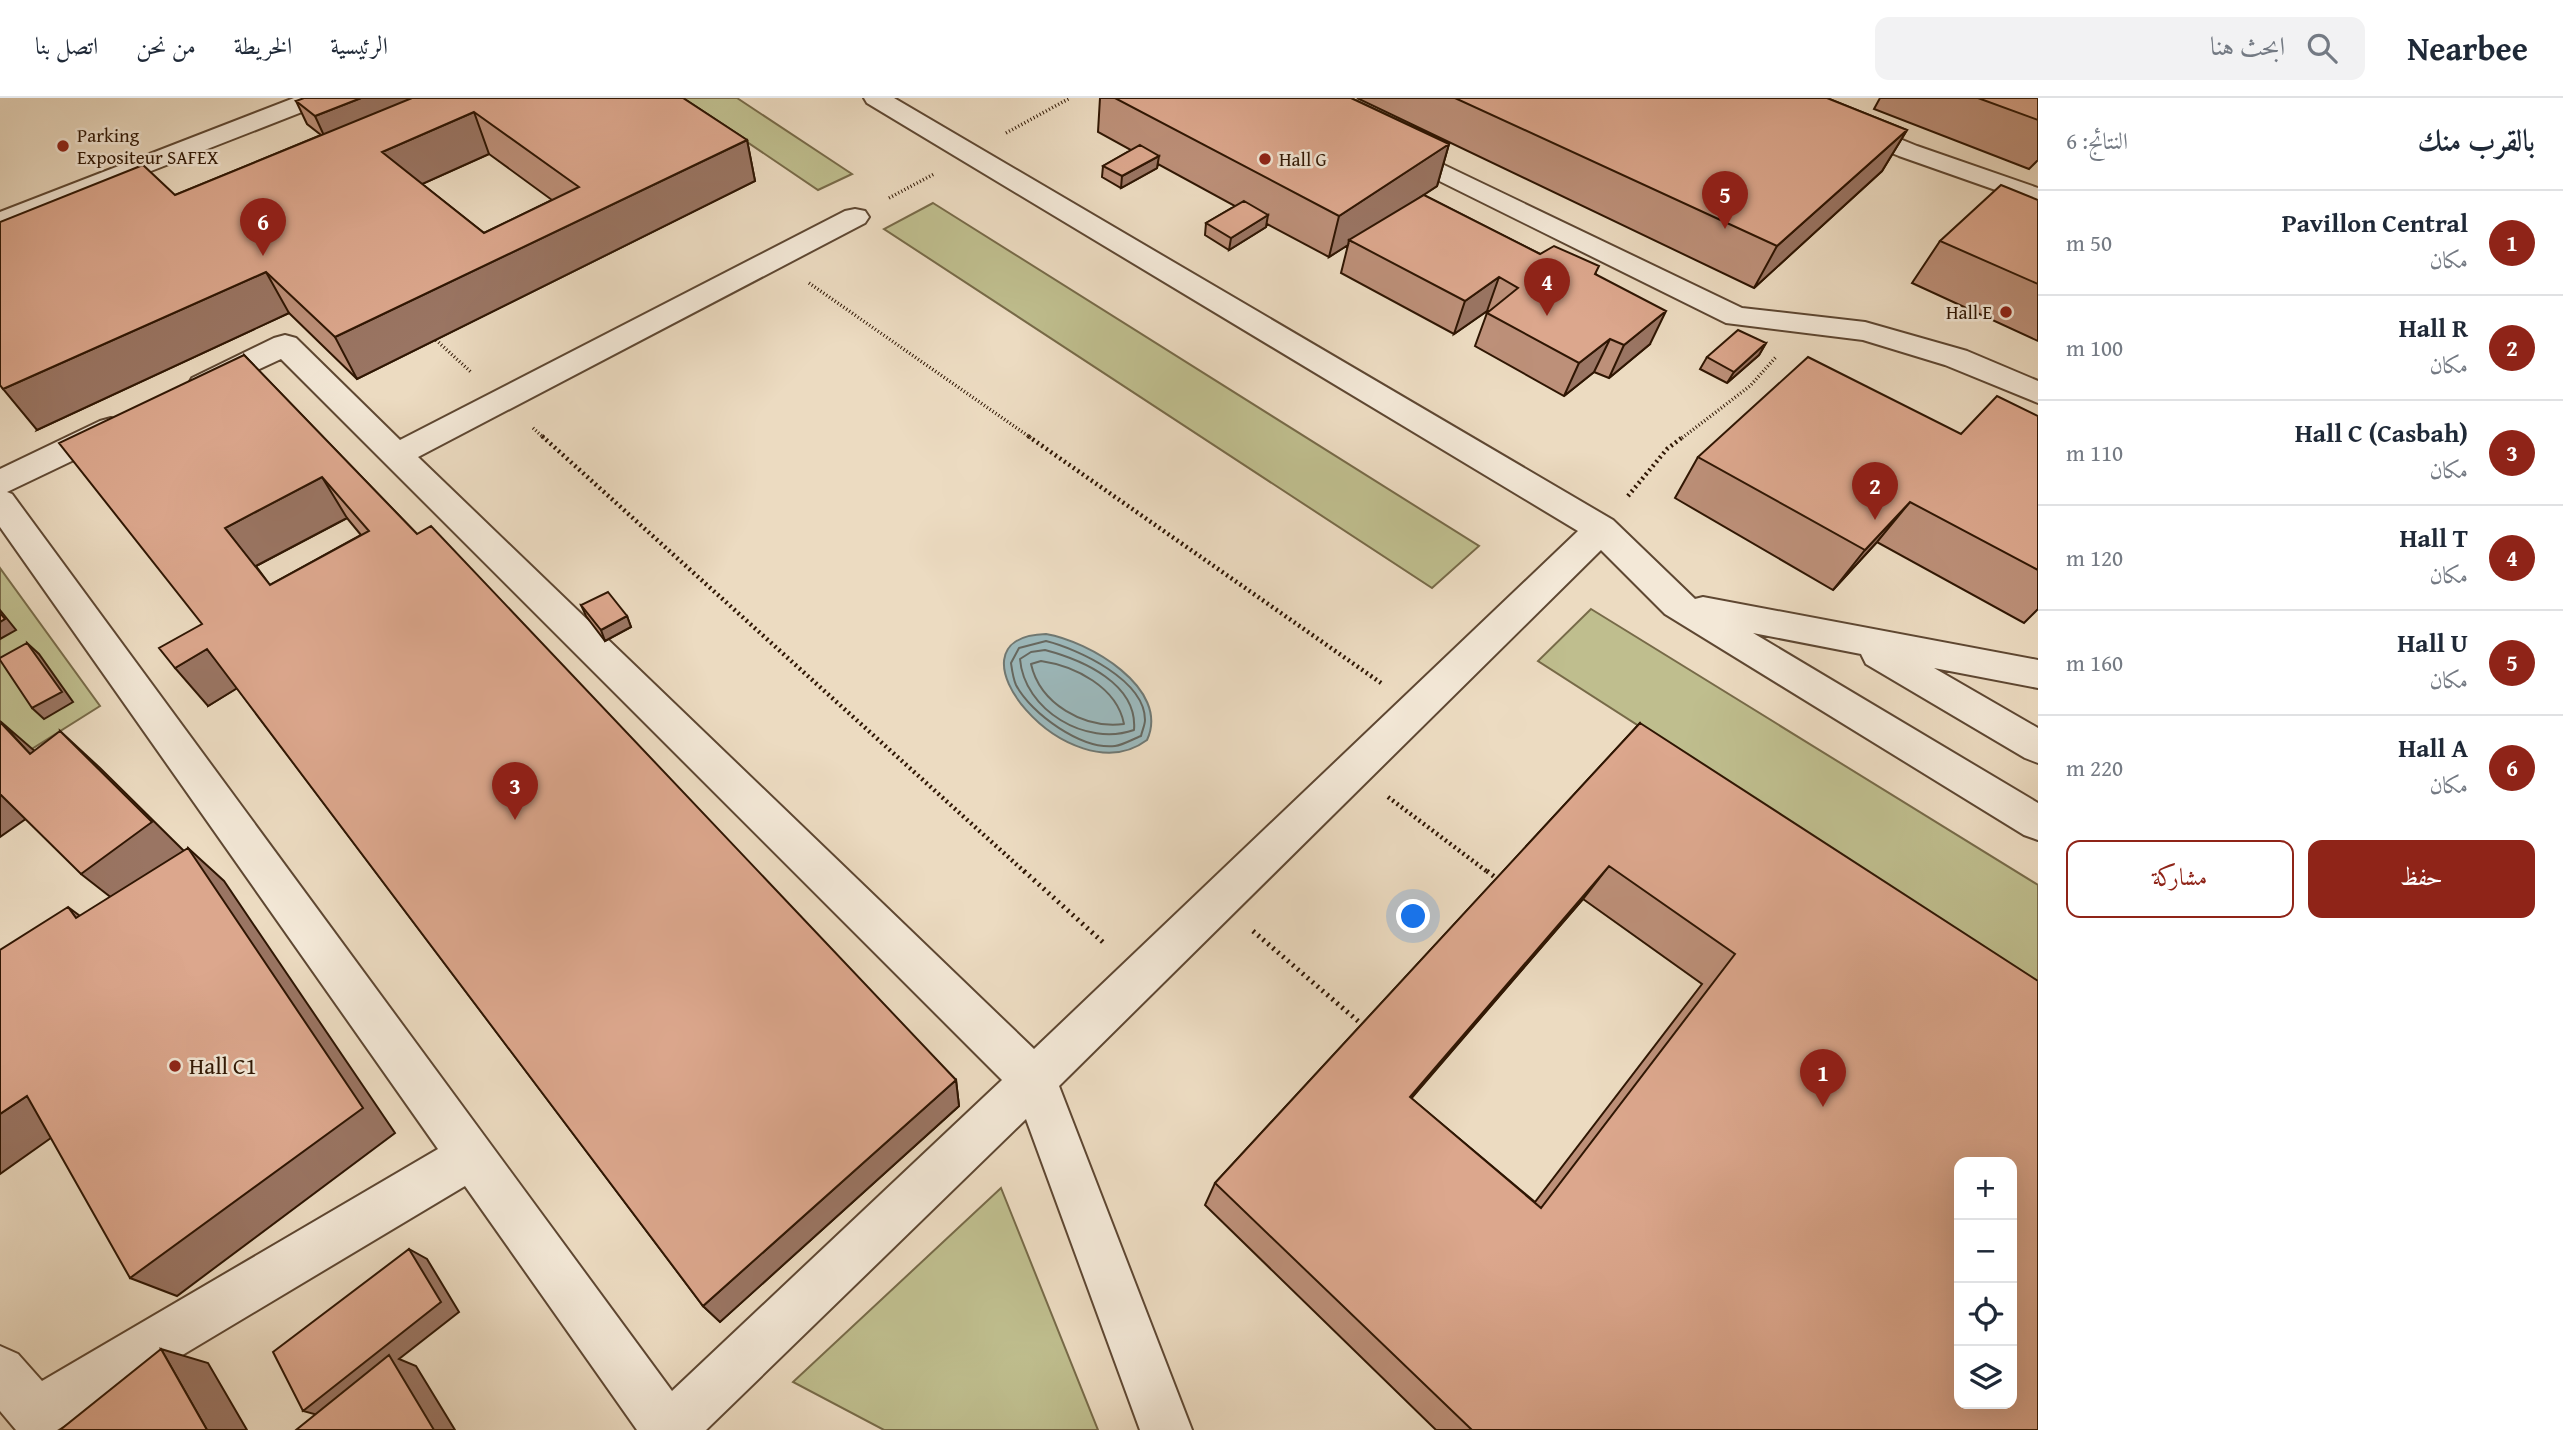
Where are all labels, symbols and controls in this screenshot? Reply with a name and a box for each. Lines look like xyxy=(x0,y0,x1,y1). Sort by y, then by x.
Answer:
search box xyxy=(1875,17,2365,80)
text: Nearbee xyxy=(2407,24,2528,72)
text: ابحث هنا xyxy=(2210,26,2285,65)
text: اتصل بنا xyxy=(35,28,98,63)
text: من نحن xyxy=(136,28,196,63)
text: الخريطة xyxy=(234,28,292,63)
text: الرئيسية xyxy=(330,28,388,63)
icon: search xyxy=(2303,29,2341,67)
text: بالقرب منك xyxy=(2418,118,2535,162)
place label: Parking Expositeur SAFEX xyxy=(77,121,219,171)
text: النتائج: 6 xyxy=(2066,124,2128,157)
marker: Parking Expositeur SAFEX xyxy=(55,138,71,154)
place label: Hall G xyxy=(1279,145,1327,173)
marker: Hall G xyxy=(1257,151,1273,167)
pin: 5 xyxy=(1702,171,1748,229)
pin: 6 xyxy=(240,198,286,256)
text: Pavillon Central xyxy=(2282,203,2468,242)
text: 50 m xyxy=(2066,226,2112,259)
text: 1 xyxy=(2506,226,2518,259)
text: مكان xyxy=(2429,243,2468,276)
pin: 4 xyxy=(1524,258,1570,316)
place label: Hall E xyxy=(1946,298,1992,326)
marker: Hall E xyxy=(1998,304,2014,320)
text: Hall R xyxy=(2399,308,2468,347)
text: 100 m xyxy=(2066,331,2123,364)
text: 2 xyxy=(2506,331,2518,364)
text: مكان xyxy=(2429,348,2468,381)
text: Hall C (Casbah) xyxy=(2295,413,2468,452)
text: 110 m xyxy=(2066,436,2123,469)
text: 3 xyxy=(2506,436,2518,469)
text: مكان xyxy=(2429,453,2468,486)
pin: 2 xyxy=(1852,462,1898,520)
text: Hall T xyxy=(2399,518,2468,557)
text: 120 m xyxy=(2066,541,2123,574)
text: 4 xyxy=(2506,541,2518,574)
text: مكان xyxy=(2429,558,2468,591)
text: Hall U xyxy=(2397,623,2468,662)
text: 160 m xyxy=(2066,646,2123,679)
text: 5 xyxy=(2506,646,2518,679)
text: مكان xyxy=(2429,663,2468,696)
text: Hall A xyxy=(2398,728,2468,767)
text: 220 m xyxy=(2066,751,2123,784)
text: 6 xyxy=(2506,751,2518,784)
pin: 3 xyxy=(492,762,538,820)
text: مكان xyxy=(2429,768,2468,801)
button: مشاركة xyxy=(2066,840,2294,918)
button: حفظ xyxy=(2308,840,2535,918)
your location xyxy=(1396,899,1430,933)
place label: Hall C1 xyxy=(189,1049,257,1082)
pin: 1 xyxy=(1800,1049,1846,1107)
marker: Hall C1 xyxy=(167,1058,183,1074)
map controls xyxy=(1954,1157,2017,1409)
button: + xyxy=(1954,1157,2017,1220)
button: − xyxy=(1954,1220,2017,1283)
button: locate xyxy=(1954,1283,2017,1346)
button: layers xyxy=(1954,1346,2017,1409)

